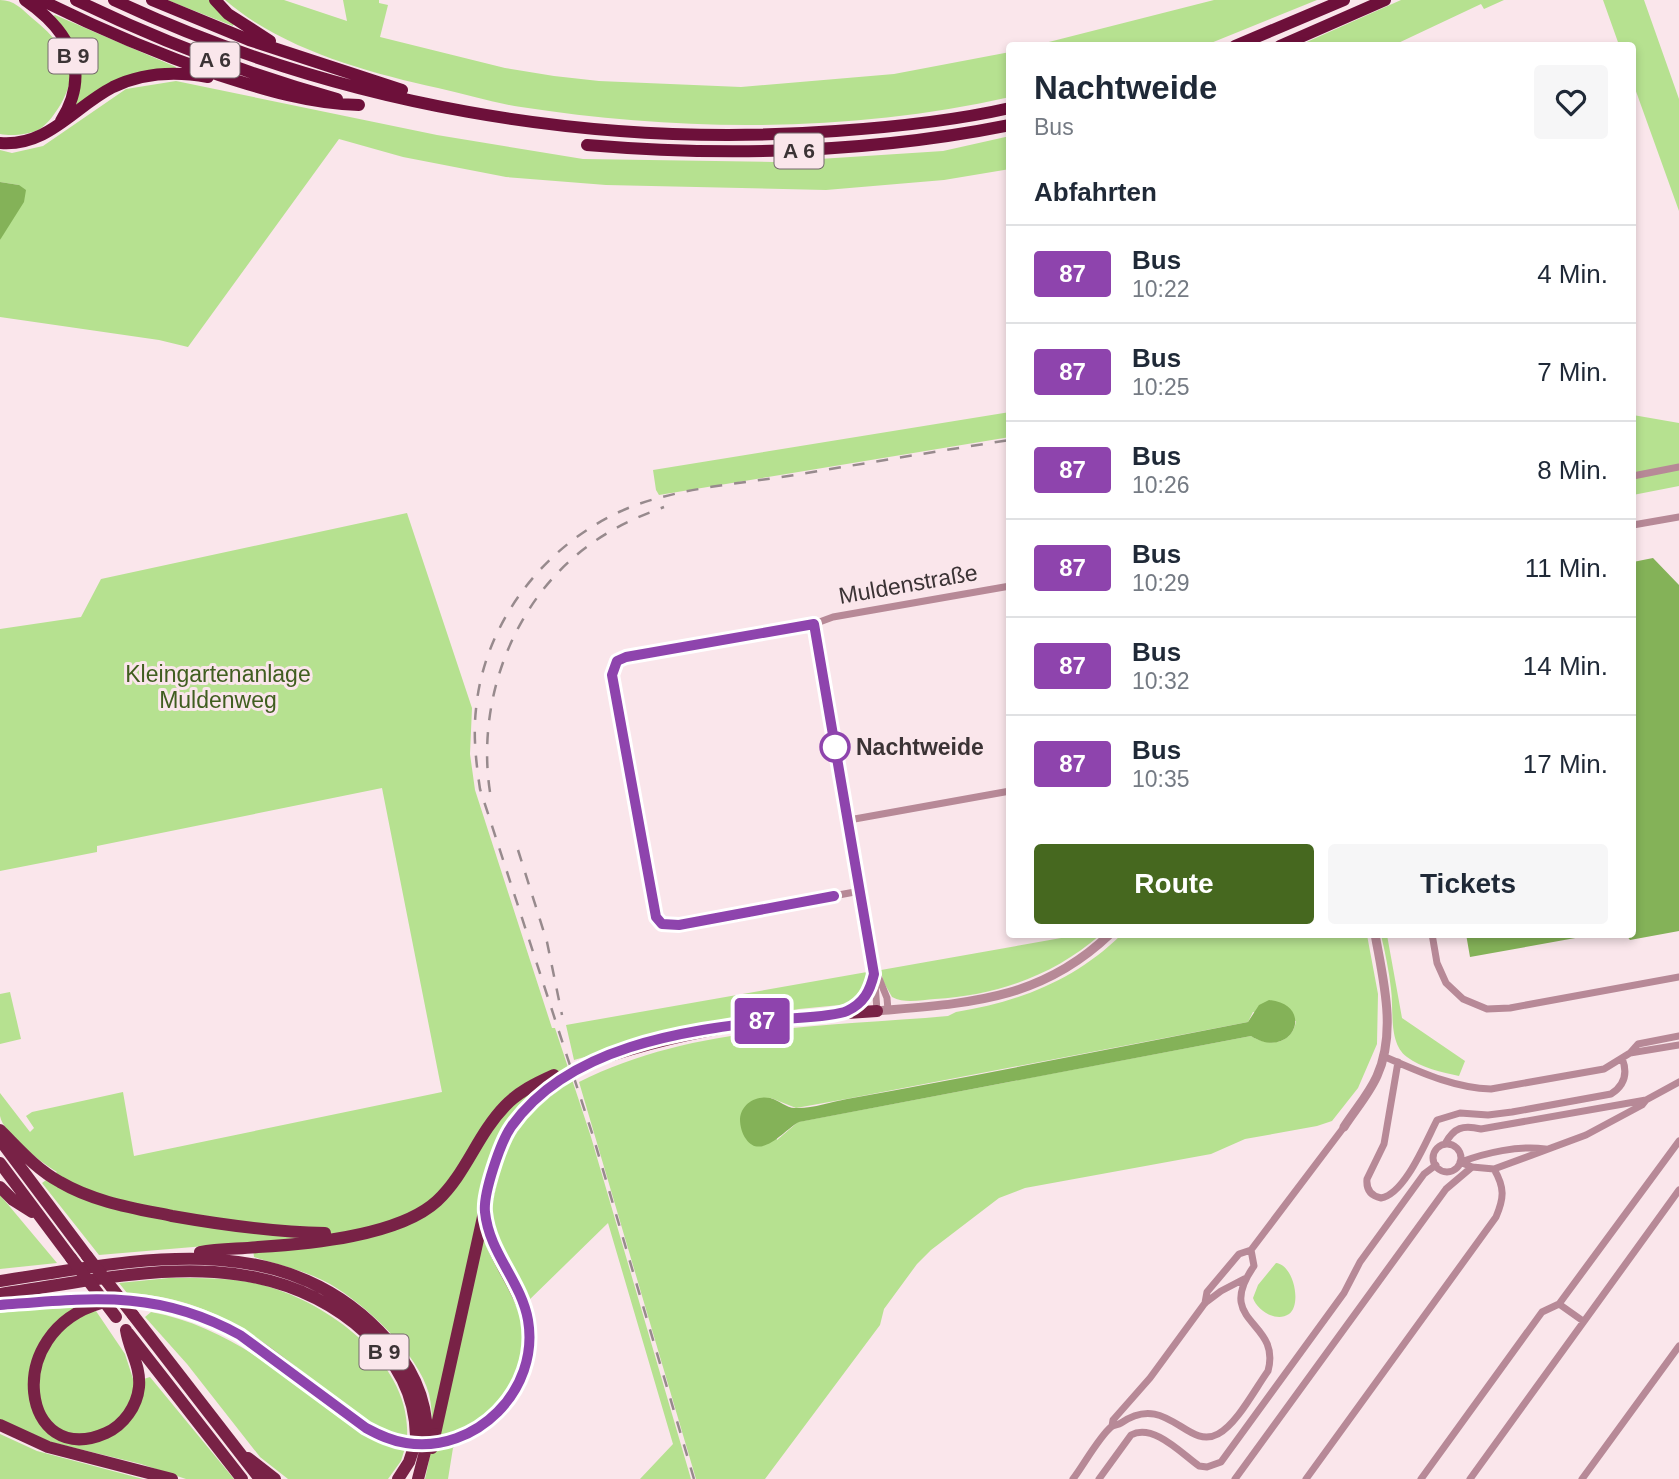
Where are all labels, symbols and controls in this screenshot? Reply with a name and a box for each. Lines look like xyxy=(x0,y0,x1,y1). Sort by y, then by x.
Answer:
road number: B 9 xyxy=(48,38,98,74)
road number: A 6 xyxy=(190,42,240,78)
button: heart xyxy=(1534,65,1608,139)
text: Nachtweide xyxy=(1034,69,1217,106)
text: Bus xyxy=(1034,114,1074,140)
road number: A 6 xyxy=(774,134,824,168)
text: Abfahrten xyxy=(1034,177,1157,207)
text: Bus xyxy=(1132,245,1181,275)
text: 4 Min. xyxy=(1537,259,1608,289)
text: 87 xyxy=(1059,260,1086,287)
text: 10:22 xyxy=(1132,276,1190,302)
text: Bus xyxy=(1132,343,1181,373)
text: 7 Min. xyxy=(1537,357,1608,387)
text: 87 xyxy=(1059,358,1086,385)
text: 10:25 xyxy=(1132,374,1190,400)
text: Bus xyxy=(1132,441,1181,471)
text: 8 Min. xyxy=(1537,455,1608,485)
text: 87 xyxy=(1059,456,1086,483)
text: 10:26 xyxy=(1132,472,1190,498)
text: Bus xyxy=(1132,539,1181,569)
text: 11 Min. xyxy=(1525,553,1608,583)
text: 87 xyxy=(1059,554,1086,581)
street label: Muldenstraße xyxy=(836,559,980,609)
text: 10:29 xyxy=(1132,570,1190,596)
text: Bus xyxy=(1132,637,1181,667)
text: 14 Min. xyxy=(1523,651,1608,681)
text: 87 xyxy=(1059,652,1086,679)
park label: Kleingartenanlage Muldenweg xyxy=(125,661,311,713)
text: 10:32 xyxy=(1132,668,1190,694)
marker: Nachtweide xyxy=(820,732,850,762)
place label: Nachtweide xyxy=(856,734,984,760)
text: Bus xyxy=(1132,735,1181,765)
text: 17 Min. xyxy=(1523,749,1608,779)
text: 87 xyxy=(1059,750,1086,777)
text: 10:35 xyxy=(1132,766,1190,792)
button: Route xyxy=(1034,844,1314,924)
button: Tickets xyxy=(1328,844,1608,924)
line badge: 87 xyxy=(730,998,794,1044)
text: 87 xyxy=(749,1007,775,1034)
road number: B 9 xyxy=(360,1334,408,1370)

